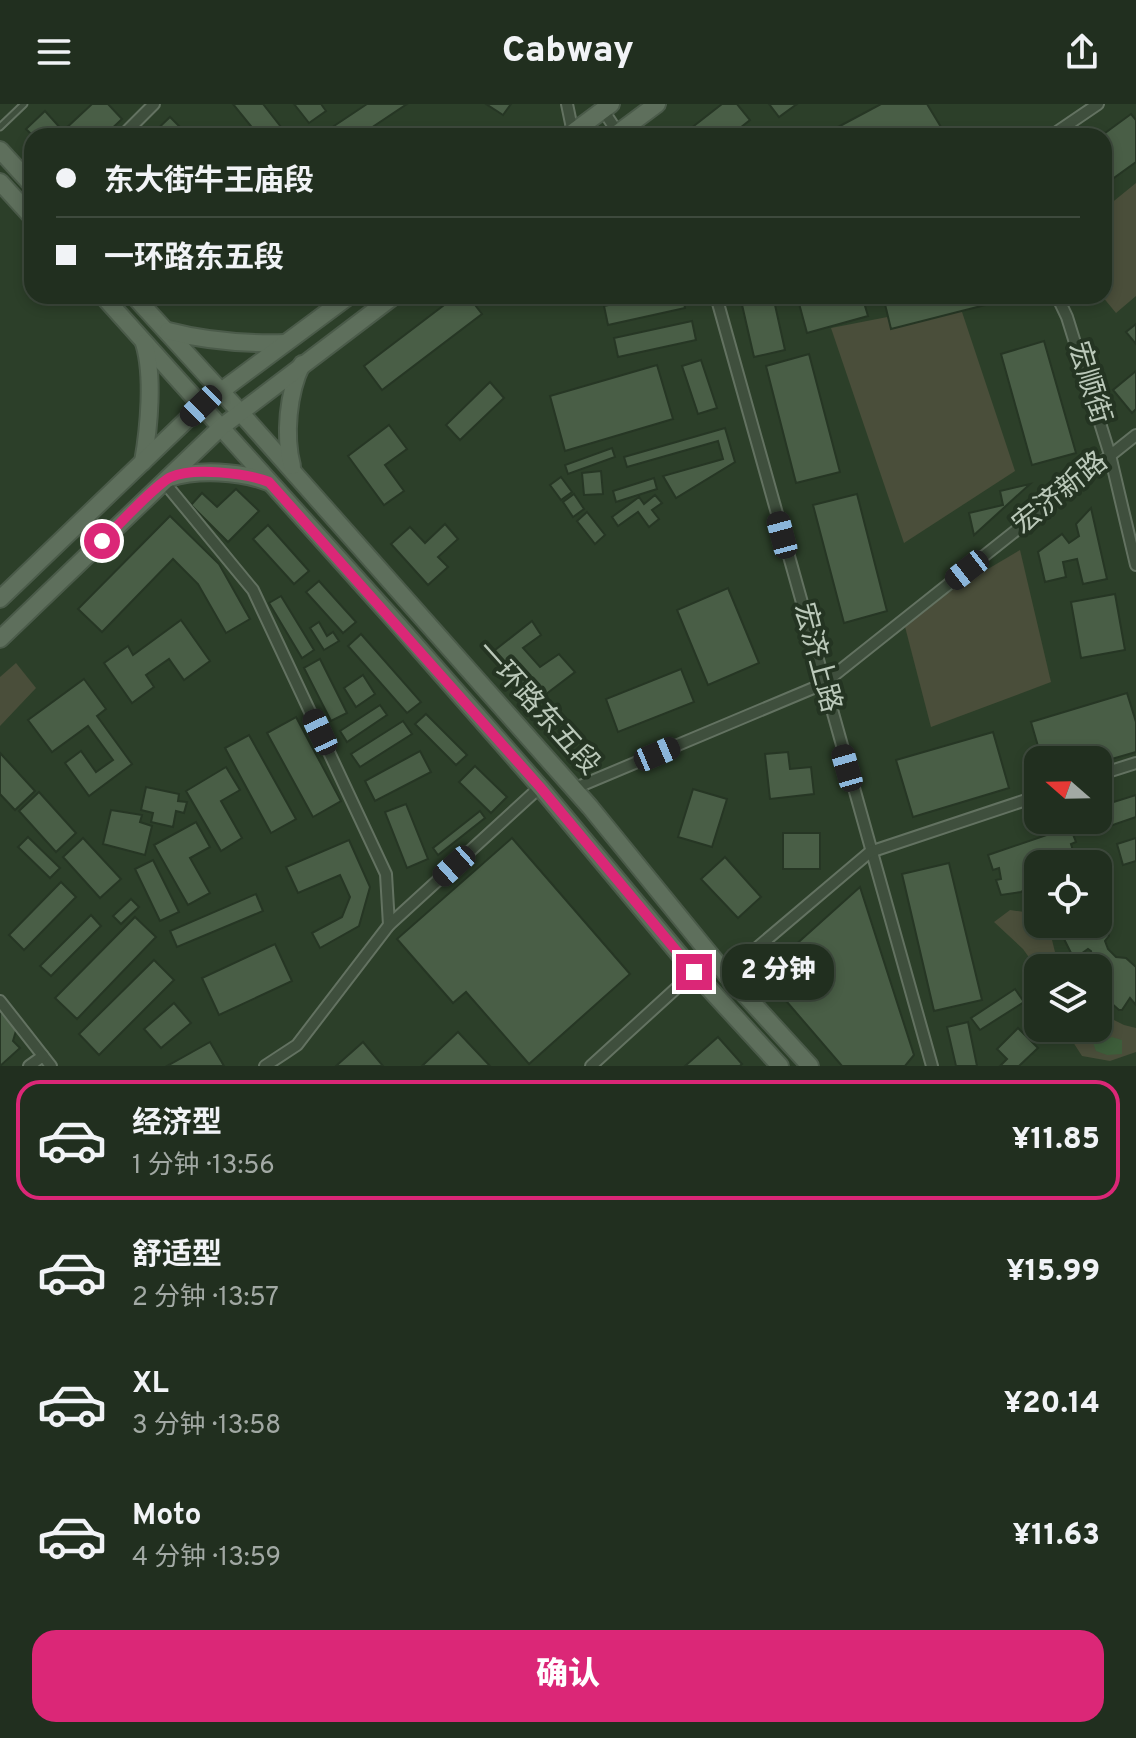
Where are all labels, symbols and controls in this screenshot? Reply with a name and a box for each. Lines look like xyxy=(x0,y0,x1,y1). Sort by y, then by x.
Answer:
text: Cabway xyxy=(502,29,634,75)
icon: menu xyxy=(32,30,76,74)
icon: share xyxy=(1060,30,1104,74)
text: 东大街牛王庙段 xyxy=(104,164,314,201)
text: 一环路东五段 xyxy=(104,241,284,278)
street label: 宏顺街 xyxy=(1059,338,1117,428)
car xyxy=(175,381,227,431)
street label: 宏济新路 xyxy=(1006,445,1116,543)
car xyxy=(764,509,800,561)
route start xyxy=(84,523,120,559)
car xyxy=(941,546,993,594)
street label: 宏济上路 xyxy=(784,599,848,717)
street label: 一环路东五段 xyxy=(467,635,607,783)
car xyxy=(299,705,341,759)
car xyxy=(630,734,684,774)
car xyxy=(829,742,865,794)
north arrow xyxy=(1024,746,1112,834)
map controls xyxy=(1024,746,1112,1042)
car xyxy=(428,841,480,891)
button: locate xyxy=(1024,850,1112,938)
callout: 2 分钟 xyxy=(722,944,834,1000)
route end xyxy=(676,954,712,990)
button: layers xyxy=(1024,954,1112,1042)
text: 2 分钟 xyxy=(741,955,815,988)
icon: car xyxy=(36,1104,108,1176)
text: 经济型 xyxy=(132,1106,222,1143)
text: ¥11.85 xyxy=(1012,1122,1100,1159)
text: 1 分钟 · 13:56 xyxy=(132,1150,275,1183)
icon: car xyxy=(36,1236,108,1308)
text: 舒适型 xyxy=(132,1238,222,1275)
text: ¥15.99 xyxy=(1006,1254,1100,1291)
text: 2 分钟 · 13:57 xyxy=(132,1282,279,1315)
text: XL xyxy=(132,1366,169,1403)
icon: car xyxy=(36,1368,108,1440)
text: ¥20.14 xyxy=(1004,1386,1100,1423)
text: 3 分钟 · 13:58 xyxy=(132,1410,281,1443)
text: Moto xyxy=(132,1498,202,1535)
icon: car xyxy=(36,1500,108,1572)
text: ¥11.63 xyxy=(1013,1518,1100,1555)
text: 4 分钟 · 13:59 xyxy=(132,1542,281,1575)
button: 确认 xyxy=(32,1630,1104,1722)

